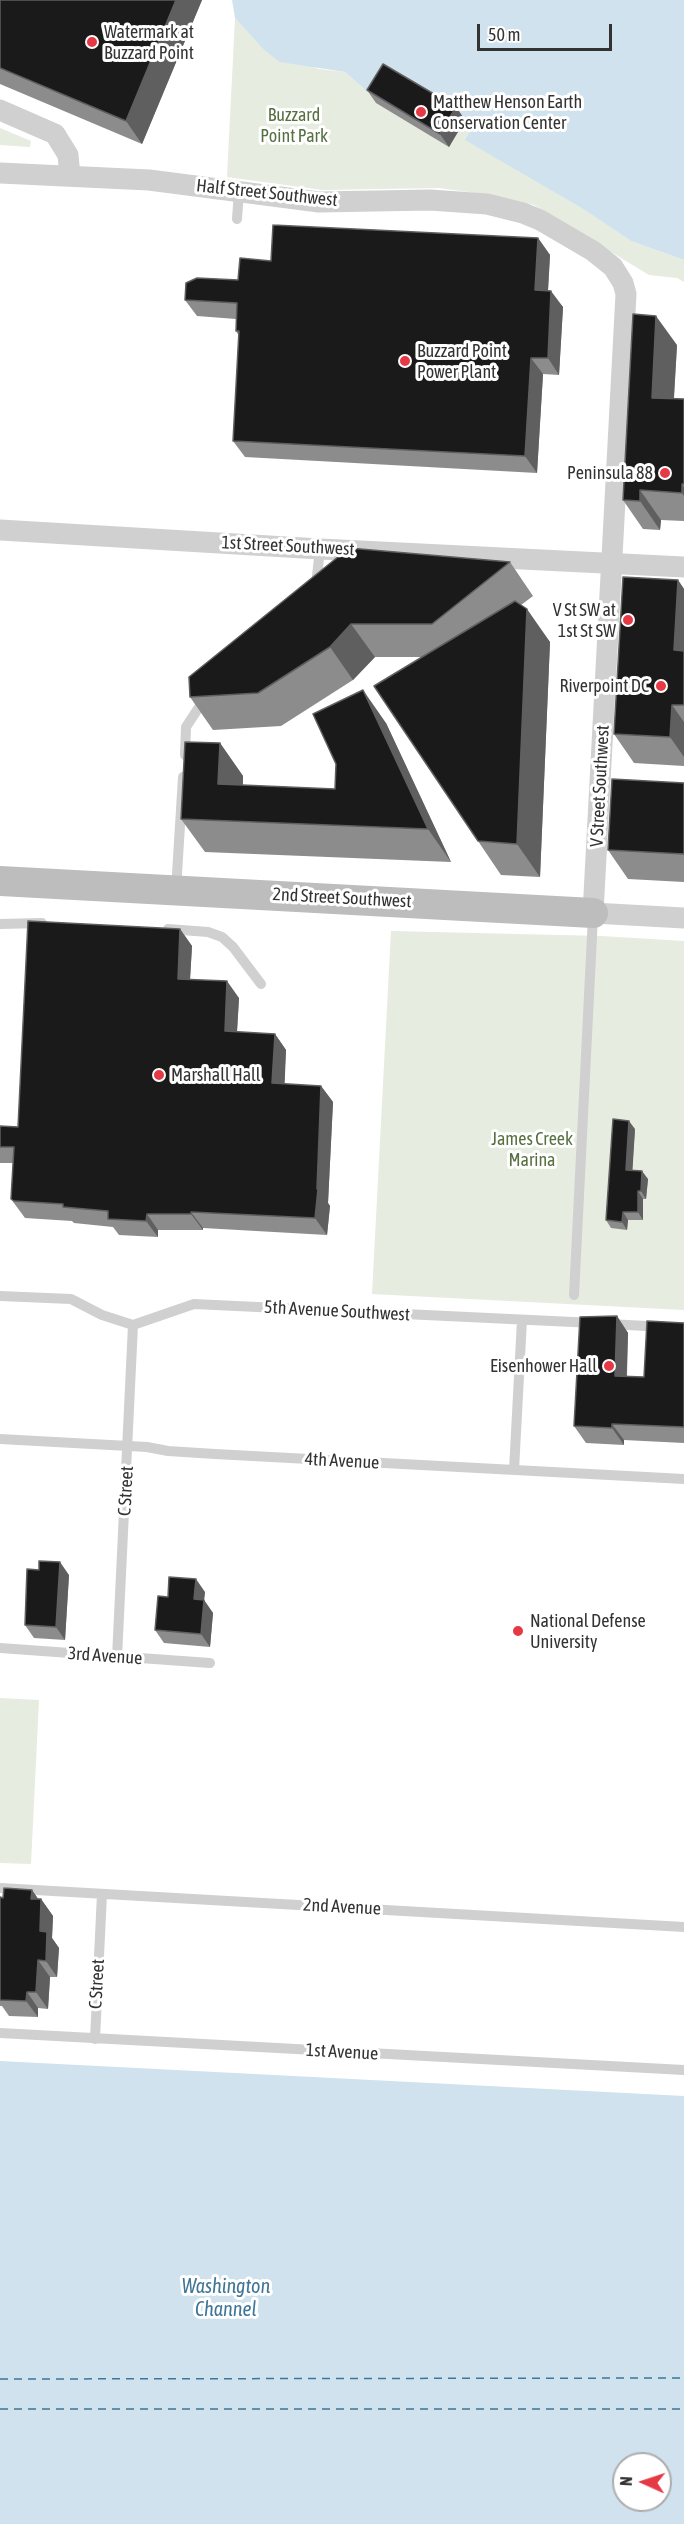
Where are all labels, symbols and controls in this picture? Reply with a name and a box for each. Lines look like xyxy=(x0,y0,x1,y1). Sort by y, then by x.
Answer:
scale bar xyxy=(480,12,615,50)
place label: Watermark at Buzzard Point xyxy=(104,21,194,63)
text: 50 m xyxy=(488,24,520,45)
marker: Watermark at Buzzard Point xyxy=(85,35,99,49)
place label: Matthew Henson Earth Conservation Center xyxy=(433,91,582,134)
park label: Buzzard Point Park xyxy=(260,104,328,146)
marker: Matthew Henson Earth Conservation Center xyxy=(414,105,428,119)
street label: Half Street Southwest xyxy=(195,175,339,211)
place label: Buzzard Point Power Plant xyxy=(417,340,507,382)
marker: Buzzard Point Power Plant xyxy=(398,354,412,368)
place label: Peninsula 88 xyxy=(567,462,653,484)
marker: Peninsula 88 xyxy=(658,466,672,480)
street label: 1st Street Southwest xyxy=(221,532,355,560)
place label: V St SW at 1st St SW xyxy=(553,599,616,642)
marker: V St SW at 1st St SW xyxy=(621,613,635,627)
place label: Riverpoint DC xyxy=(559,675,649,697)
marker: Riverpoint DC xyxy=(654,679,668,693)
street label: V Street Southwest xyxy=(586,724,614,848)
street label: 2nd Street Southwest xyxy=(272,884,412,912)
place label: Marshall Hall xyxy=(171,1064,261,1086)
marker: Marshall Hall xyxy=(152,1068,166,1082)
park label: James Creek Marina xyxy=(491,1128,573,1170)
street label: 5th Avenue Southwest xyxy=(264,1296,410,1326)
place label: Eisenhower Hall xyxy=(490,1355,597,1377)
marker: Eisenhower Hall xyxy=(602,1359,616,1373)
street label: 4th Avenue xyxy=(304,1448,380,1474)
street label: C Street xyxy=(114,1465,138,1517)
place label: National Defense University xyxy=(530,1610,646,1652)
marker: National Defense University xyxy=(511,1624,525,1638)
street label: 3rd Avenue xyxy=(67,1643,143,1669)
street label: 2nd Avenue xyxy=(302,1894,382,1920)
street label: C Street xyxy=(85,1958,109,2010)
street label: 1st Avenue xyxy=(305,2039,379,2065)
water label: Washington Channel xyxy=(182,2275,270,2322)
north arrow xyxy=(612,2452,672,2512)
text: N xyxy=(617,2476,635,2486)

